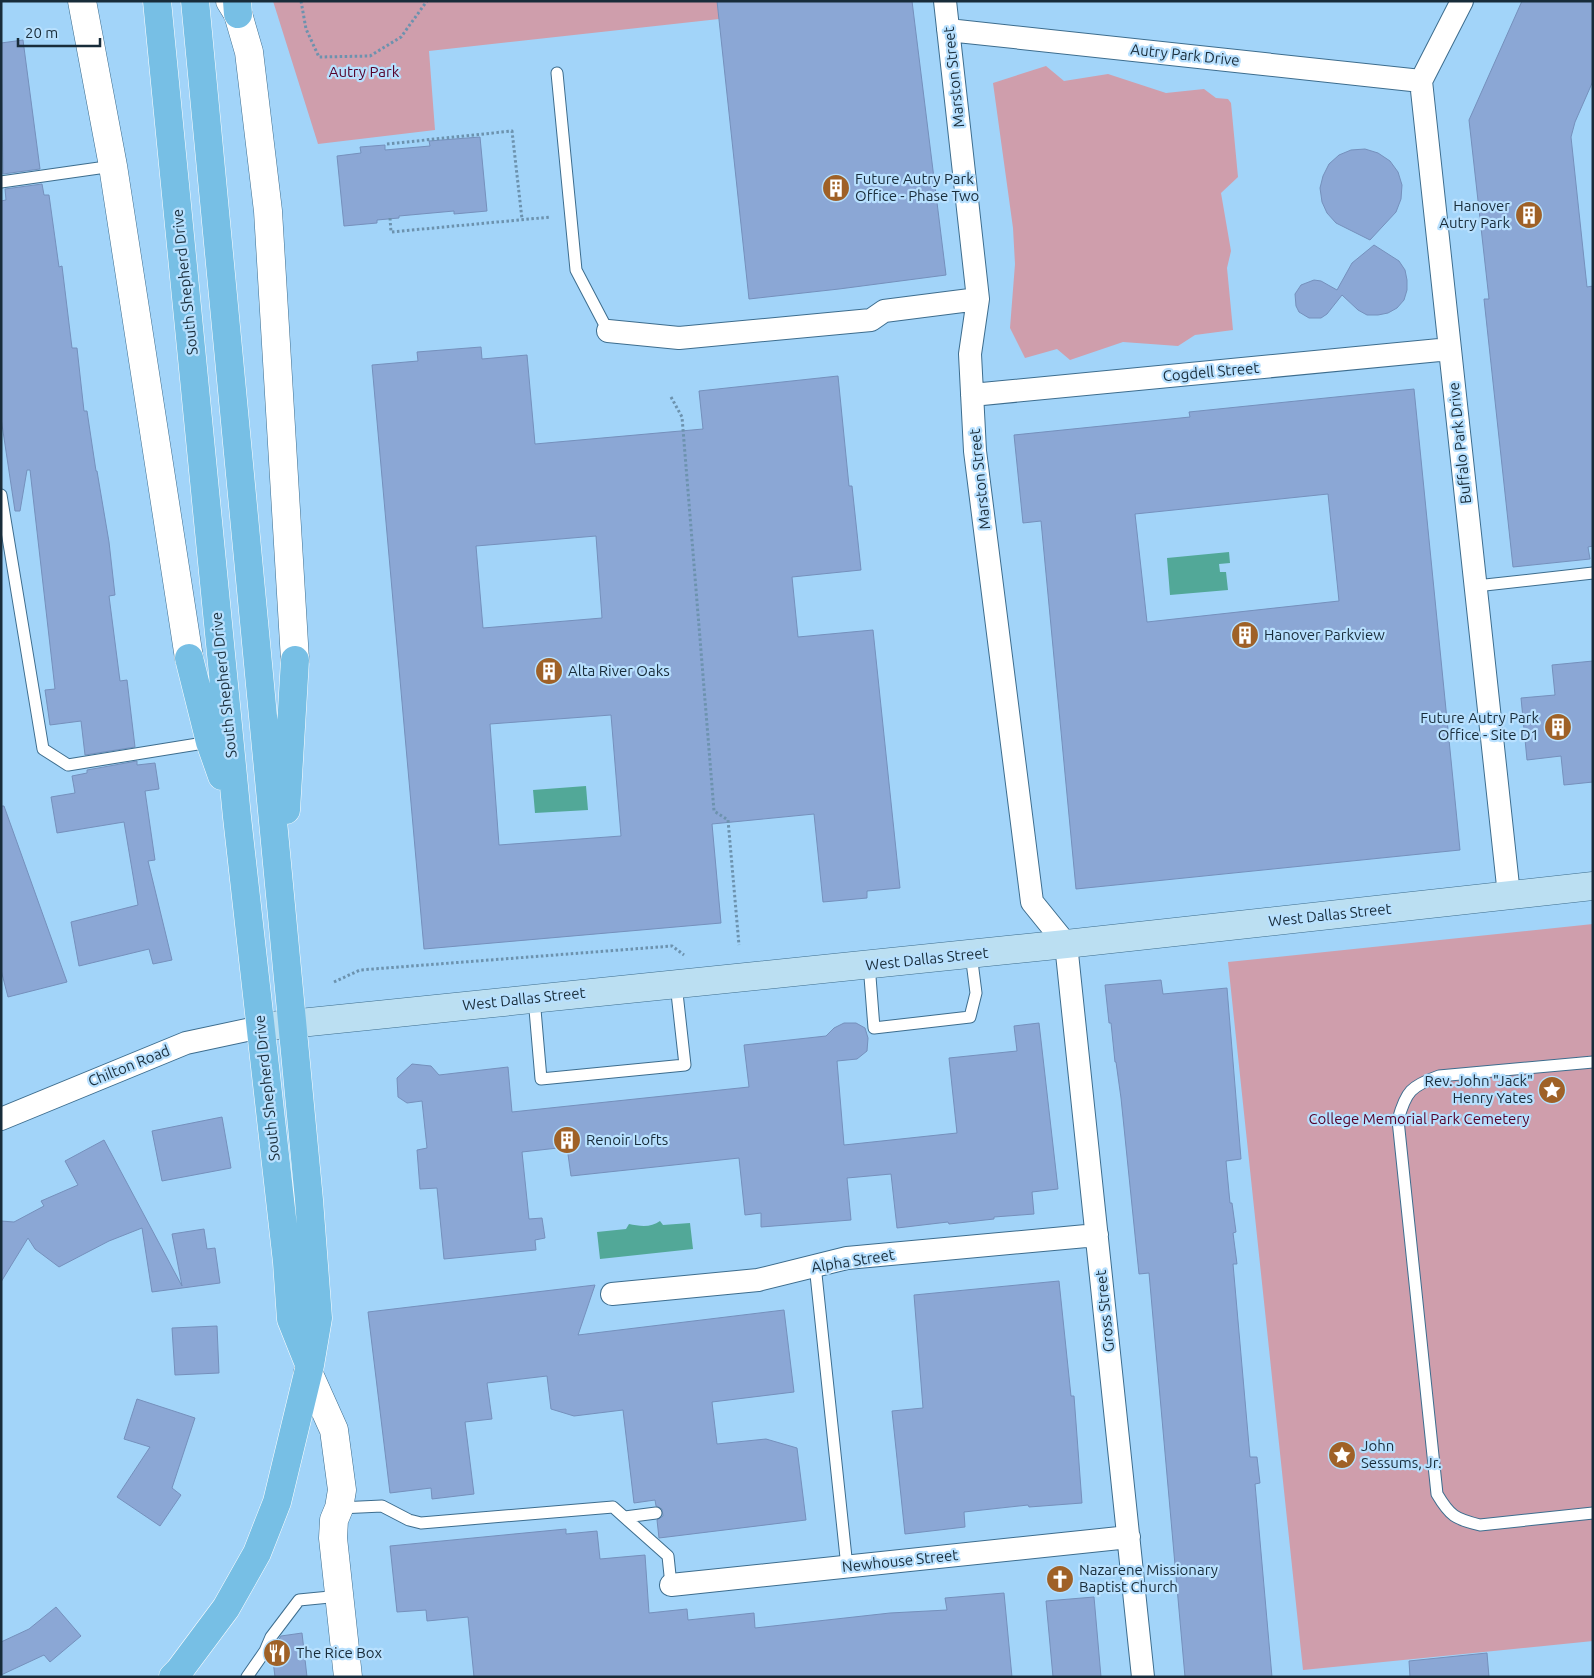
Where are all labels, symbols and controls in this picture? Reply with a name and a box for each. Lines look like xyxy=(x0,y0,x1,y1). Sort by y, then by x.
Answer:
scale bar xyxy=(18,15,100,47)
text: 20 m xyxy=(25,24,58,41)
street label: Marston Street xyxy=(940,26,967,128)
street label: Autry Park Drive xyxy=(1130,40,1240,69)
park label: Autry Park xyxy=(329,63,400,80)
place label: Future Autry Park Office - Phase Two xyxy=(855,170,979,204)
building icon: Future Autry Park Office - Phase Two xyxy=(821,173,851,203)
place label: Hanover Autry Park xyxy=(1439,197,1510,231)
building icon: Hanover Autry Park xyxy=(1514,200,1544,230)
street label: South Shepherd Drive xyxy=(168,208,201,356)
street label: Cogdell Street xyxy=(1162,359,1260,384)
street label: Buffalo Park Drive xyxy=(1445,381,1474,505)
street label: Marston Street xyxy=(966,428,993,530)
street label: South Shepherd Drive xyxy=(207,611,240,759)
building icon: Hanover Parkview xyxy=(1230,620,1260,650)
place label: Hanover Parkview xyxy=(1264,626,1385,643)
building icon: Alta River Oaks xyxy=(534,656,564,686)
place label: Alta River Oaks xyxy=(568,662,670,679)
place label: Future Autry Park Office - Site D1 xyxy=(1420,709,1539,743)
building icon: Future Autry Park Office - Site D1 xyxy=(1543,712,1573,742)
street label: West Dallas Street xyxy=(1268,900,1392,929)
street label: West Dallas Street xyxy=(865,944,989,973)
street label: West Dallas Street xyxy=(462,984,586,1013)
street label: South Shepherd Drive xyxy=(250,1014,283,1162)
street label: Chilton Road xyxy=(85,1041,172,1090)
place label: Rev. John "Jack" Henry Yates xyxy=(1425,1072,1533,1106)
place icon: Rev. John "Jack" Henry Yates xyxy=(1537,1075,1567,1105)
park label: College Memorial Park Cemetery xyxy=(1308,1110,1530,1127)
building icon: Renoir Lofts xyxy=(552,1125,582,1155)
place label: Renoir Lofts xyxy=(586,1131,668,1148)
street label: Alpha Street xyxy=(810,1246,896,1275)
street label: Gross Street xyxy=(1092,1269,1117,1353)
place label: John Sessums, Jr. xyxy=(1361,1437,1441,1471)
place icon: John Sessums, Jr. xyxy=(1327,1440,1357,1470)
street label: Newhouse Street xyxy=(841,1546,959,1575)
place label: Nazarene Missionary Baptist Church xyxy=(1079,1561,1218,1595)
church icon: Nazarene Missionary Baptist Church xyxy=(1045,1564,1075,1594)
restaurant icon: The Rice Box xyxy=(262,1638,292,1668)
place label: The Rice Box xyxy=(296,1644,382,1661)

